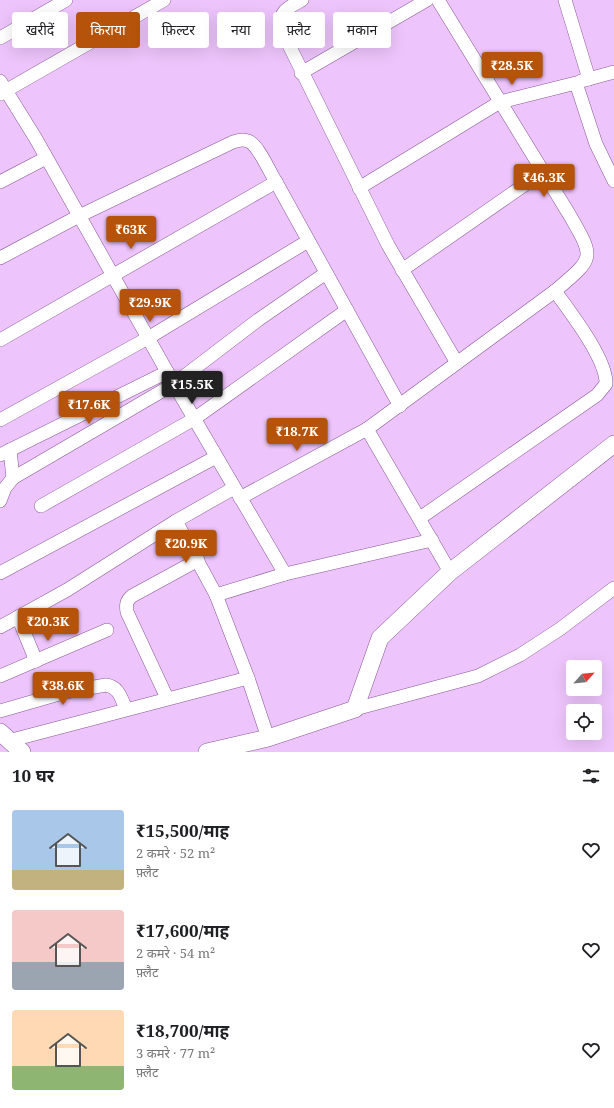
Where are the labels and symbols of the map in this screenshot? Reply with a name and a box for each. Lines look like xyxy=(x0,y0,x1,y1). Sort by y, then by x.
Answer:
pin: ₹28.5K xyxy=(479,52,545,86)
pin: ₹46.3K xyxy=(511,164,577,198)
pin: ₹63K xyxy=(107,216,155,250)
pin: ₹29.9K xyxy=(117,289,183,323)
pin: ₹15.5K xyxy=(159,371,225,405)
pin: ₹17.6K xyxy=(56,391,122,425)
pin: ₹18.7K xyxy=(264,418,330,452)
pin: ₹20.9K xyxy=(153,530,219,564)
pin: ₹20.3K xyxy=(15,608,81,642)
north arrow xyxy=(566,660,602,696)
pin: ₹38.6K xyxy=(30,672,96,706)

